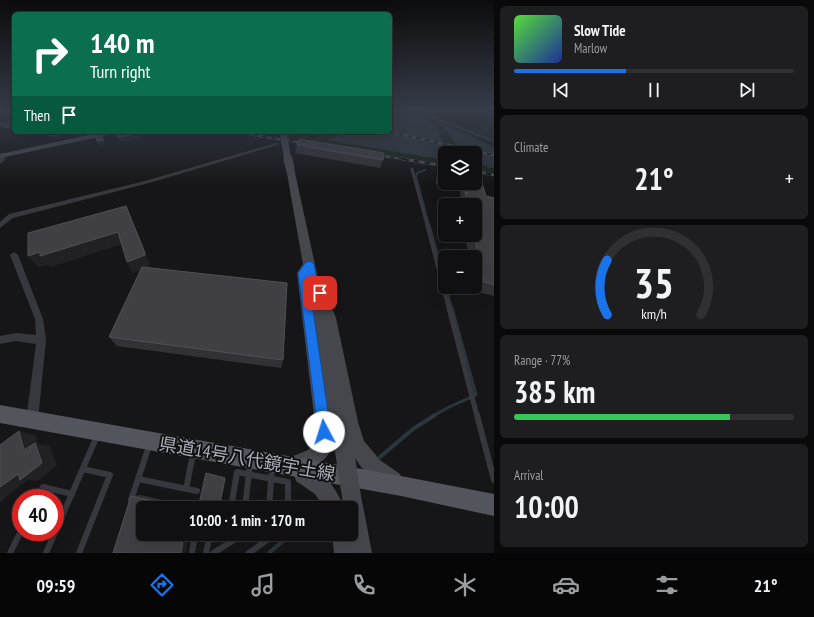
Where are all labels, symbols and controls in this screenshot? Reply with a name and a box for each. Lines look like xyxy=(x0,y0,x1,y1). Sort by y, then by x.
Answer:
text: Slow Tide xyxy=(574,21,626,40)
text: 140 m xyxy=(90,24,154,61)
icon: right xyxy=(24,28,76,80)
text: Marlow xyxy=(574,40,607,57)
text: Turn right xyxy=(90,60,150,83)
icon: previous xyxy=(550,79,572,101)
icon: pause xyxy=(643,79,665,101)
icon: next xyxy=(736,79,758,101)
icon: arrive xyxy=(58,104,80,126)
text: Then xyxy=(24,106,50,125)
text: Climate xyxy=(514,139,548,156)
map controls xyxy=(438,146,482,294)
button: layers xyxy=(438,146,482,190)
text: 21° xyxy=(634,159,674,198)
text: − xyxy=(514,164,523,192)
text: + xyxy=(785,164,794,192)
button: + xyxy=(438,198,482,242)
button: − xyxy=(438,250,482,294)
text: 35 xyxy=(634,255,674,308)
pin xyxy=(303,276,337,310)
icon: arrive xyxy=(309,282,331,304)
text: km/h xyxy=(641,303,667,322)
text: Range · 77% xyxy=(514,352,570,369)
text: 385 km xyxy=(514,372,595,411)
position arrow xyxy=(303,411,345,453)
street label: 県道14号八代鏡宇土線 xyxy=(157,432,337,485)
text: Arrival xyxy=(514,467,543,484)
text: 10:00 xyxy=(514,487,579,526)
speed limit sign: 40 xyxy=(12,489,64,541)
text: 10:00 · 1 min · 170 m xyxy=(189,511,305,530)
icon: directions xyxy=(148,571,176,599)
icon: music xyxy=(249,571,277,599)
icon: phone xyxy=(350,571,378,599)
icon: climate xyxy=(451,571,479,599)
icon: car xyxy=(552,571,580,599)
icon: filters xyxy=(653,571,681,599)
text: 09:59 xyxy=(36,574,75,597)
text: 21° xyxy=(754,574,778,597)

